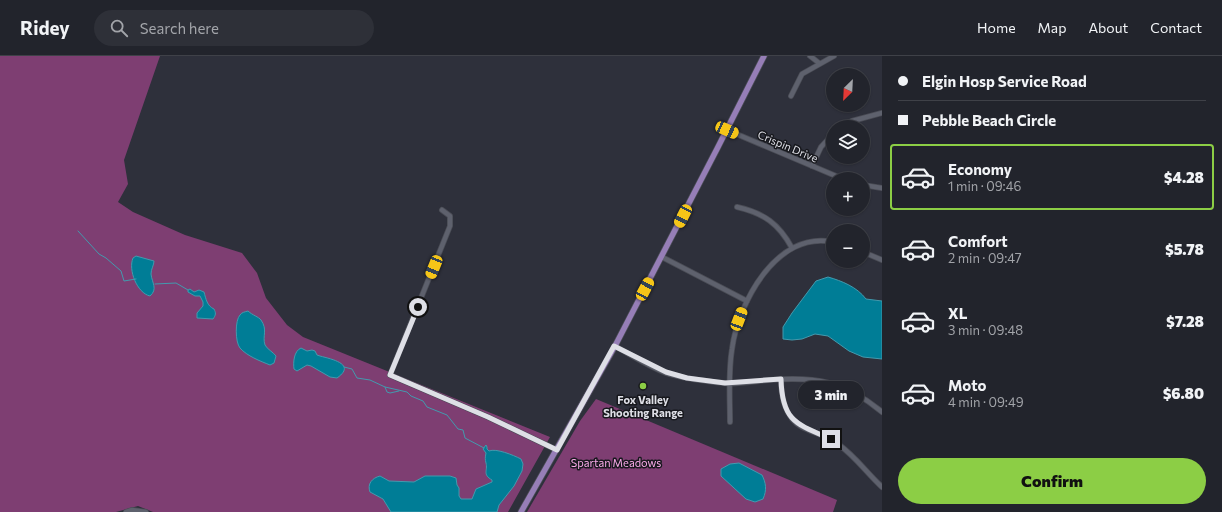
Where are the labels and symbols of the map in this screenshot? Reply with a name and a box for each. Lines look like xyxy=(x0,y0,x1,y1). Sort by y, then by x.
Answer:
north arrow xyxy=(826,68,870,112)
car xyxy=(714,120,740,140)
street label: Crispin Drive xyxy=(756,127,820,165)
car xyxy=(672,203,694,229)
car xyxy=(424,254,444,280)
car xyxy=(634,276,656,302)
route start xyxy=(409,298,427,316)
car xyxy=(729,306,749,332)
marker: Fox Valley Shooting Range xyxy=(638,381,648,391)
callout: 3 min xyxy=(798,381,864,409)
place label: Fox Valley Shooting Range xyxy=(603,393,683,419)
route end xyxy=(822,430,840,448)
park label: Spartan Meadows xyxy=(571,456,661,469)

